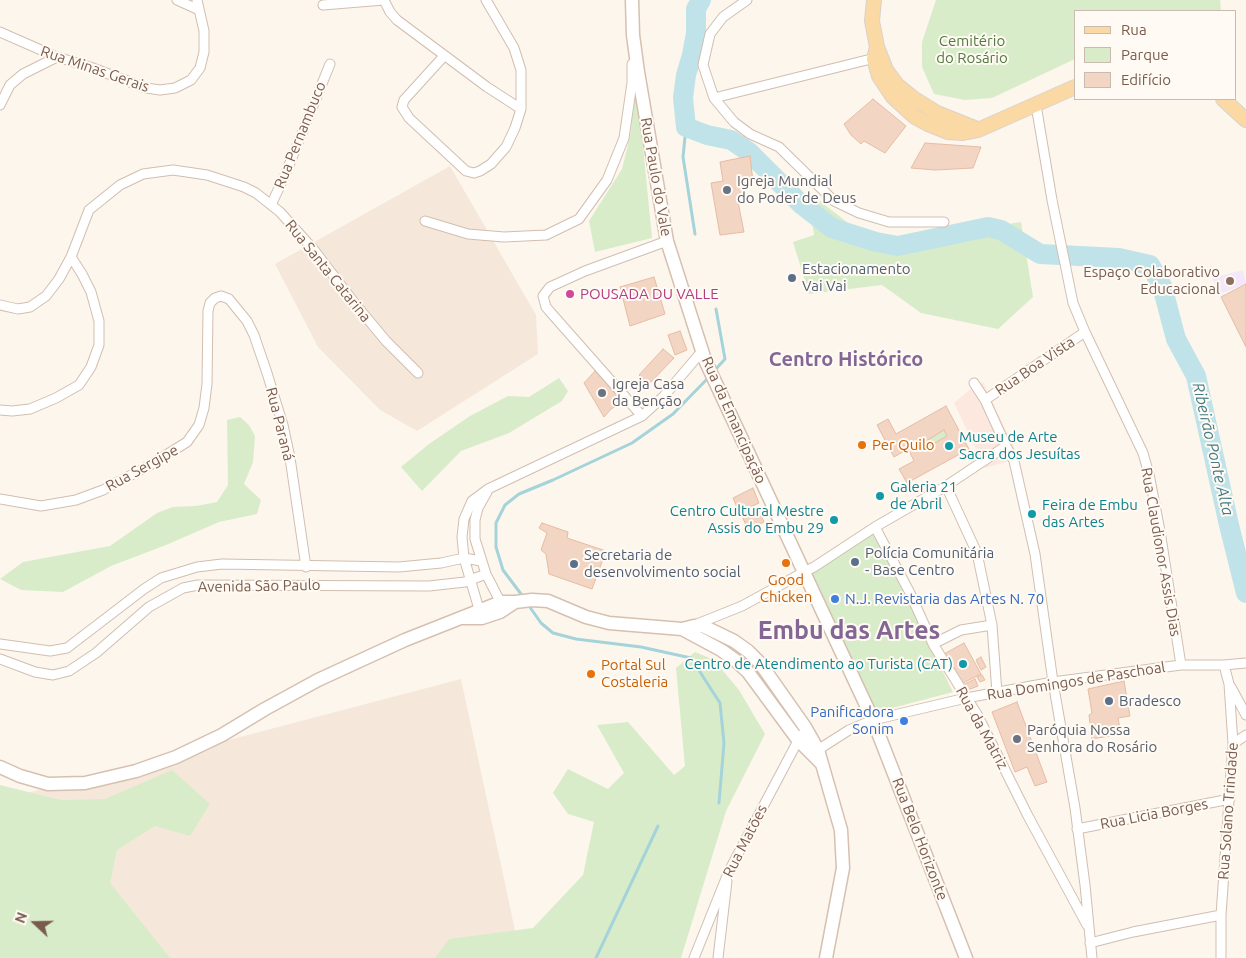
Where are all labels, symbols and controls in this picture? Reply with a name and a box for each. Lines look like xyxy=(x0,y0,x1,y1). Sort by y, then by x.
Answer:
legend xyxy=(1074,10,1236,100)
text: Rua xyxy=(1121,21,1147,38)
park label: Cemitério do Rosário xyxy=(936,32,1008,67)
street label: Rua Minas Gerais xyxy=(38,42,152,96)
text: Parque xyxy=(1121,46,1169,63)
text: Edifício xyxy=(1121,71,1171,88)
street label: Rua Pernambuco xyxy=(270,79,330,191)
street label: Rua Paulo do Vale xyxy=(637,116,675,238)
place label: Igreja Mundial do Poder de Deus xyxy=(737,172,856,207)
marker: Igreja Mundial do Poder de Deus xyxy=(721,184,733,196)
street label: Rua Santa Catarina xyxy=(281,216,375,326)
place label: Estacionamento Vai Vai xyxy=(802,260,911,295)
place label: Espaço Colaborativo Educacional xyxy=(1083,263,1220,298)
marker: Estacionamento Vai Vai xyxy=(786,272,798,284)
marker: Espaço Colaborativo Educacional xyxy=(1224,275,1236,287)
place label: POUSADA DU VALLE xyxy=(580,285,719,303)
marker: POUSADA DU VALLE xyxy=(564,288,576,300)
street label: Rua Boa Vista xyxy=(992,333,1078,399)
district label: Centro Histórico xyxy=(769,347,923,371)
street label: Rua da Emancipação xyxy=(698,354,770,486)
place label: Igreja Casa da Benção xyxy=(612,375,684,410)
water label: Ribeirão Ponte Alta xyxy=(1188,381,1238,517)
street label: Rua Paraná xyxy=(262,385,298,463)
marker: Igreja Casa da Benção xyxy=(596,387,608,399)
place label: Museu de Arte Sacra dos Jesuítas xyxy=(959,428,1080,463)
place label: Per Quilo xyxy=(872,436,935,454)
marker: Per Quilo xyxy=(856,439,868,451)
marker: Museu de Arte Sacra dos Jesuítas xyxy=(943,440,955,452)
street label: Rua Sergipe xyxy=(103,441,181,495)
street label: Rua Claudionor Assis Dias xyxy=(1137,466,1185,638)
place label: Galeria 21 de Abril xyxy=(890,478,957,513)
marker: Galeria 21 de Abril xyxy=(874,490,886,502)
place label: Feira de Embu das Artes xyxy=(1042,496,1138,531)
place label: Centro Cultural Mestre Assis do Embu 29 xyxy=(670,502,824,537)
marker: Feira de Embu das Artes xyxy=(1026,508,1038,520)
marker: Centro Cultural Mestre Assis do Embu 29 xyxy=(828,514,840,526)
place label: Polícia Comunitária - Base Centro xyxy=(865,544,994,579)
place label: Secretaria de desenvolvimento social xyxy=(584,546,741,581)
marker: Polícia Comunitária - Base Centro xyxy=(849,556,861,568)
marker: Good Chicken xyxy=(780,557,792,569)
marker: Secretaria de desenvolvimento social xyxy=(568,558,580,570)
place label: Good Chicken xyxy=(760,571,812,606)
street label: Avenida São Paulo xyxy=(197,576,321,596)
place label: N.J. Revistaria das Artes N. 70 xyxy=(845,590,1044,608)
marker: N.J. Revistaria das Artes N. 70 xyxy=(829,593,841,605)
district label: Embu das Artes xyxy=(758,616,940,646)
place label: Centro de Atendimento ao Turista (CAT) xyxy=(685,655,953,673)
place label: Portal Sul Costaleria xyxy=(601,656,668,691)
marker: Centro de Atendimento ao Turista (CAT) xyxy=(957,658,969,670)
street label: Rua Domingos de Paschoal xyxy=(985,658,1167,704)
marker: Portal Sul Costaleria xyxy=(585,668,597,680)
street label: Rua da Matriz xyxy=(952,683,1012,773)
place label: Bradesco xyxy=(1119,692,1181,710)
marker: Bradesco xyxy=(1103,695,1115,707)
place label: Panificadora Sonim xyxy=(810,703,894,738)
marker: Panificadora Sonim xyxy=(898,715,910,727)
place label: Paróquia Nossa Senhora do Rosário xyxy=(1027,721,1157,756)
marker: Paróquia Nossa Senhora do Rosário xyxy=(1011,733,1023,745)
street label: Rua Solano Trindade xyxy=(1214,742,1242,880)
street label: Rua Belo Horizonte xyxy=(888,775,952,903)
street label: Rua Licia Borges xyxy=(1099,795,1209,833)
street label: Rua Matões xyxy=(719,802,771,880)
north arrow xyxy=(10,898,60,948)
text: N xyxy=(12,910,30,925)

